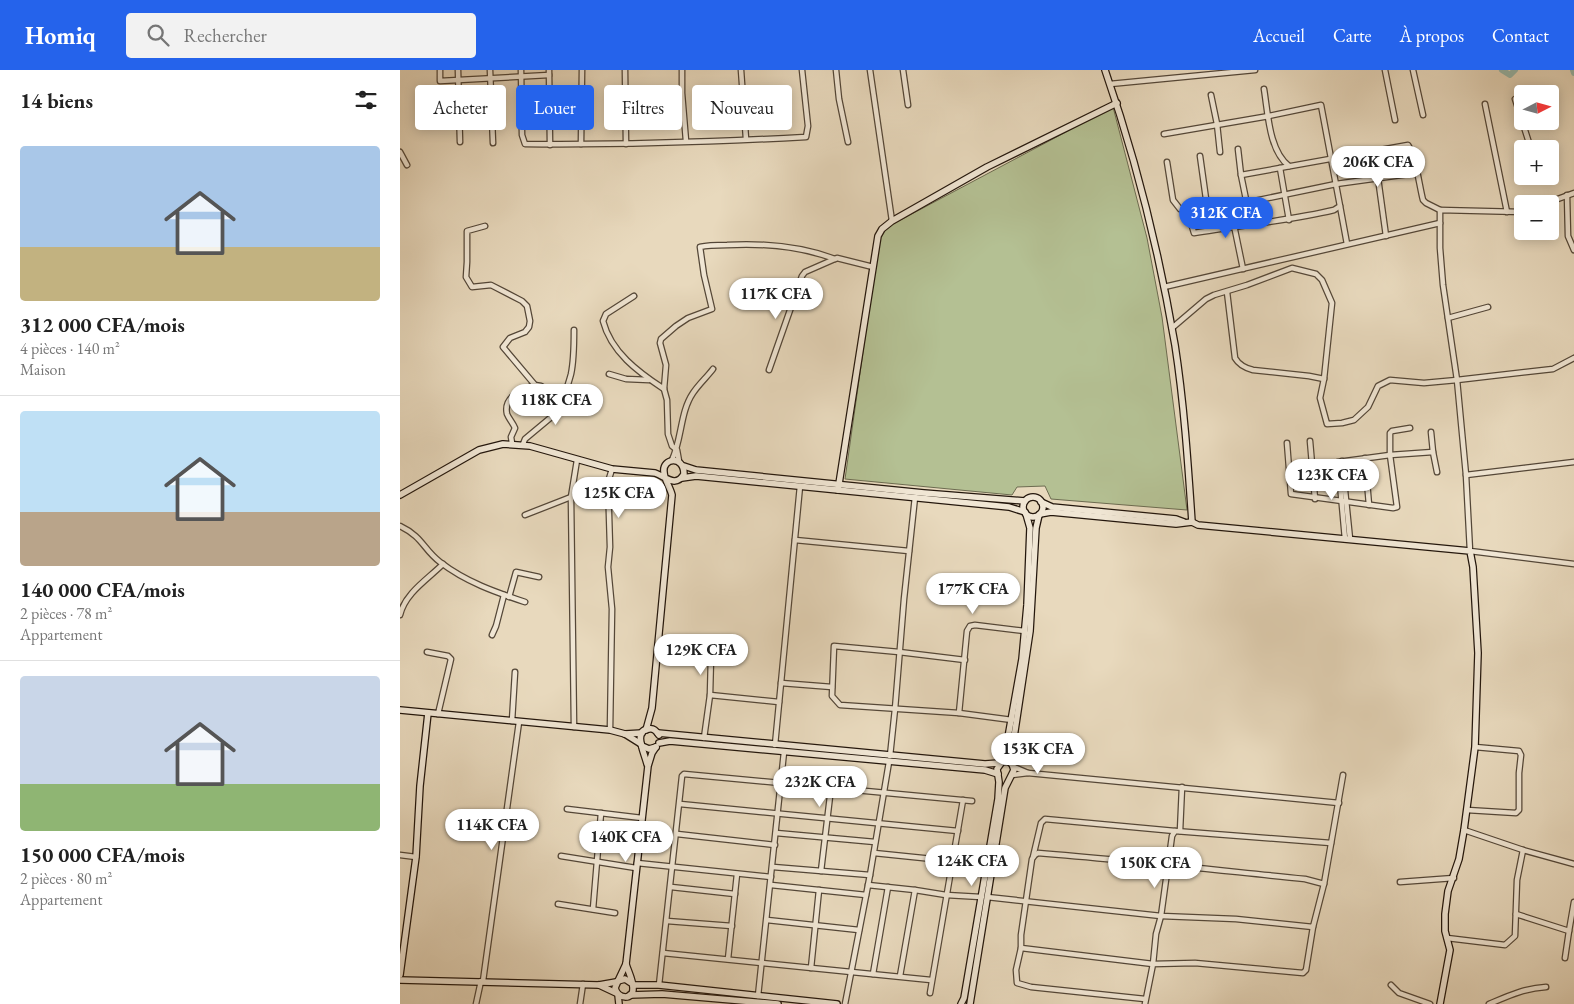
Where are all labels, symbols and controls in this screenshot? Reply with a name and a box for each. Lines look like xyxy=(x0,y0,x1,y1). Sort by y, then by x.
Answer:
search box xyxy=(126,13,476,58)
text: Homiq xyxy=(25,20,96,51)
icon: search xyxy=(144,21,172,49)
text: Rechercher xyxy=(184,23,267,48)
text: Accueil xyxy=(1253,24,1305,47)
text: Carte xyxy=(1333,24,1372,47)
text: À propos xyxy=(1400,24,1464,47)
text: Contact xyxy=(1492,24,1549,47)
chip: Acheter xyxy=(415,85,506,130)
chip: Louer xyxy=(516,85,594,130)
chip: Filtres xyxy=(604,85,682,130)
chip: Nouveau xyxy=(692,85,792,130)
north arrow xyxy=(1514,85,1559,130)
map controls xyxy=(1514,85,1559,240)
icon: filters xyxy=(352,86,380,114)
text: 14 biens xyxy=(20,87,93,114)
button: + xyxy=(1514,140,1559,185)
pin: 206K CFA xyxy=(1326,146,1430,188)
text: 206K CFA xyxy=(1342,151,1414,172)
icon: home xyxy=(155,178,245,268)
button: − xyxy=(1514,195,1559,240)
pin: 312K CFA xyxy=(1174,196,1278,239)
text: 312K CFA xyxy=(1190,202,1262,223)
pin: 117K CFA xyxy=(724,278,828,320)
text: 117K CFA xyxy=(740,283,812,304)
text: 312 000 CFA/mois xyxy=(20,311,185,338)
text: 4 pièces · 140 m² xyxy=(20,338,120,359)
text: Maison xyxy=(20,359,66,380)
pin: 118K CFA xyxy=(504,384,608,426)
text: 118K CFA xyxy=(520,389,592,410)
icon: home xyxy=(155,444,245,534)
pin: 123K CFA xyxy=(1280,458,1384,501)
text: 123K CFA xyxy=(1296,464,1368,485)
pin: 125K CFA xyxy=(567,476,671,519)
text: 125K CFA xyxy=(583,482,655,503)
pin: 177K CFA xyxy=(921,572,1025,615)
text: 140 000 CFA/mois xyxy=(20,576,185,603)
text: 177K CFA xyxy=(937,578,1009,599)
text: 2 pièces · 78 m² xyxy=(20,603,112,624)
text: Appartement xyxy=(20,624,103,645)
pin: 129K CFA xyxy=(649,634,753,676)
text: 129K CFA xyxy=(665,639,737,660)
icon: home xyxy=(155,709,245,799)
pin: 153K CFA xyxy=(986,732,1090,775)
text: 153K CFA xyxy=(1002,738,1074,759)
pin: 232K CFA xyxy=(768,766,872,808)
text: 232K CFA xyxy=(784,771,856,792)
pin: 114K CFA xyxy=(440,808,544,851)
text: 114K CFA xyxy=(456,814,528,835)
pin: 140K CFA xyxy=(574,820,678,863)
text: 140K CFA xyxy=(590,826,662,847)
text: 150 000 CFA/mois xyxy=(20,841,185,868)
pin: 124K CFA xyxy=(920,844,1024,887)
pin: 150K CFA xyxy=(1103,846,1207,889)
text: 124K CFA xyxy=(936,850,1008,871)
text: 150K CFA xyxy=(1119,852,1191,873)
text: 2 pièces · 80 m² xyxy=(20,868,112,889)
text: Appartement xyxy=(20,889,103,910)

